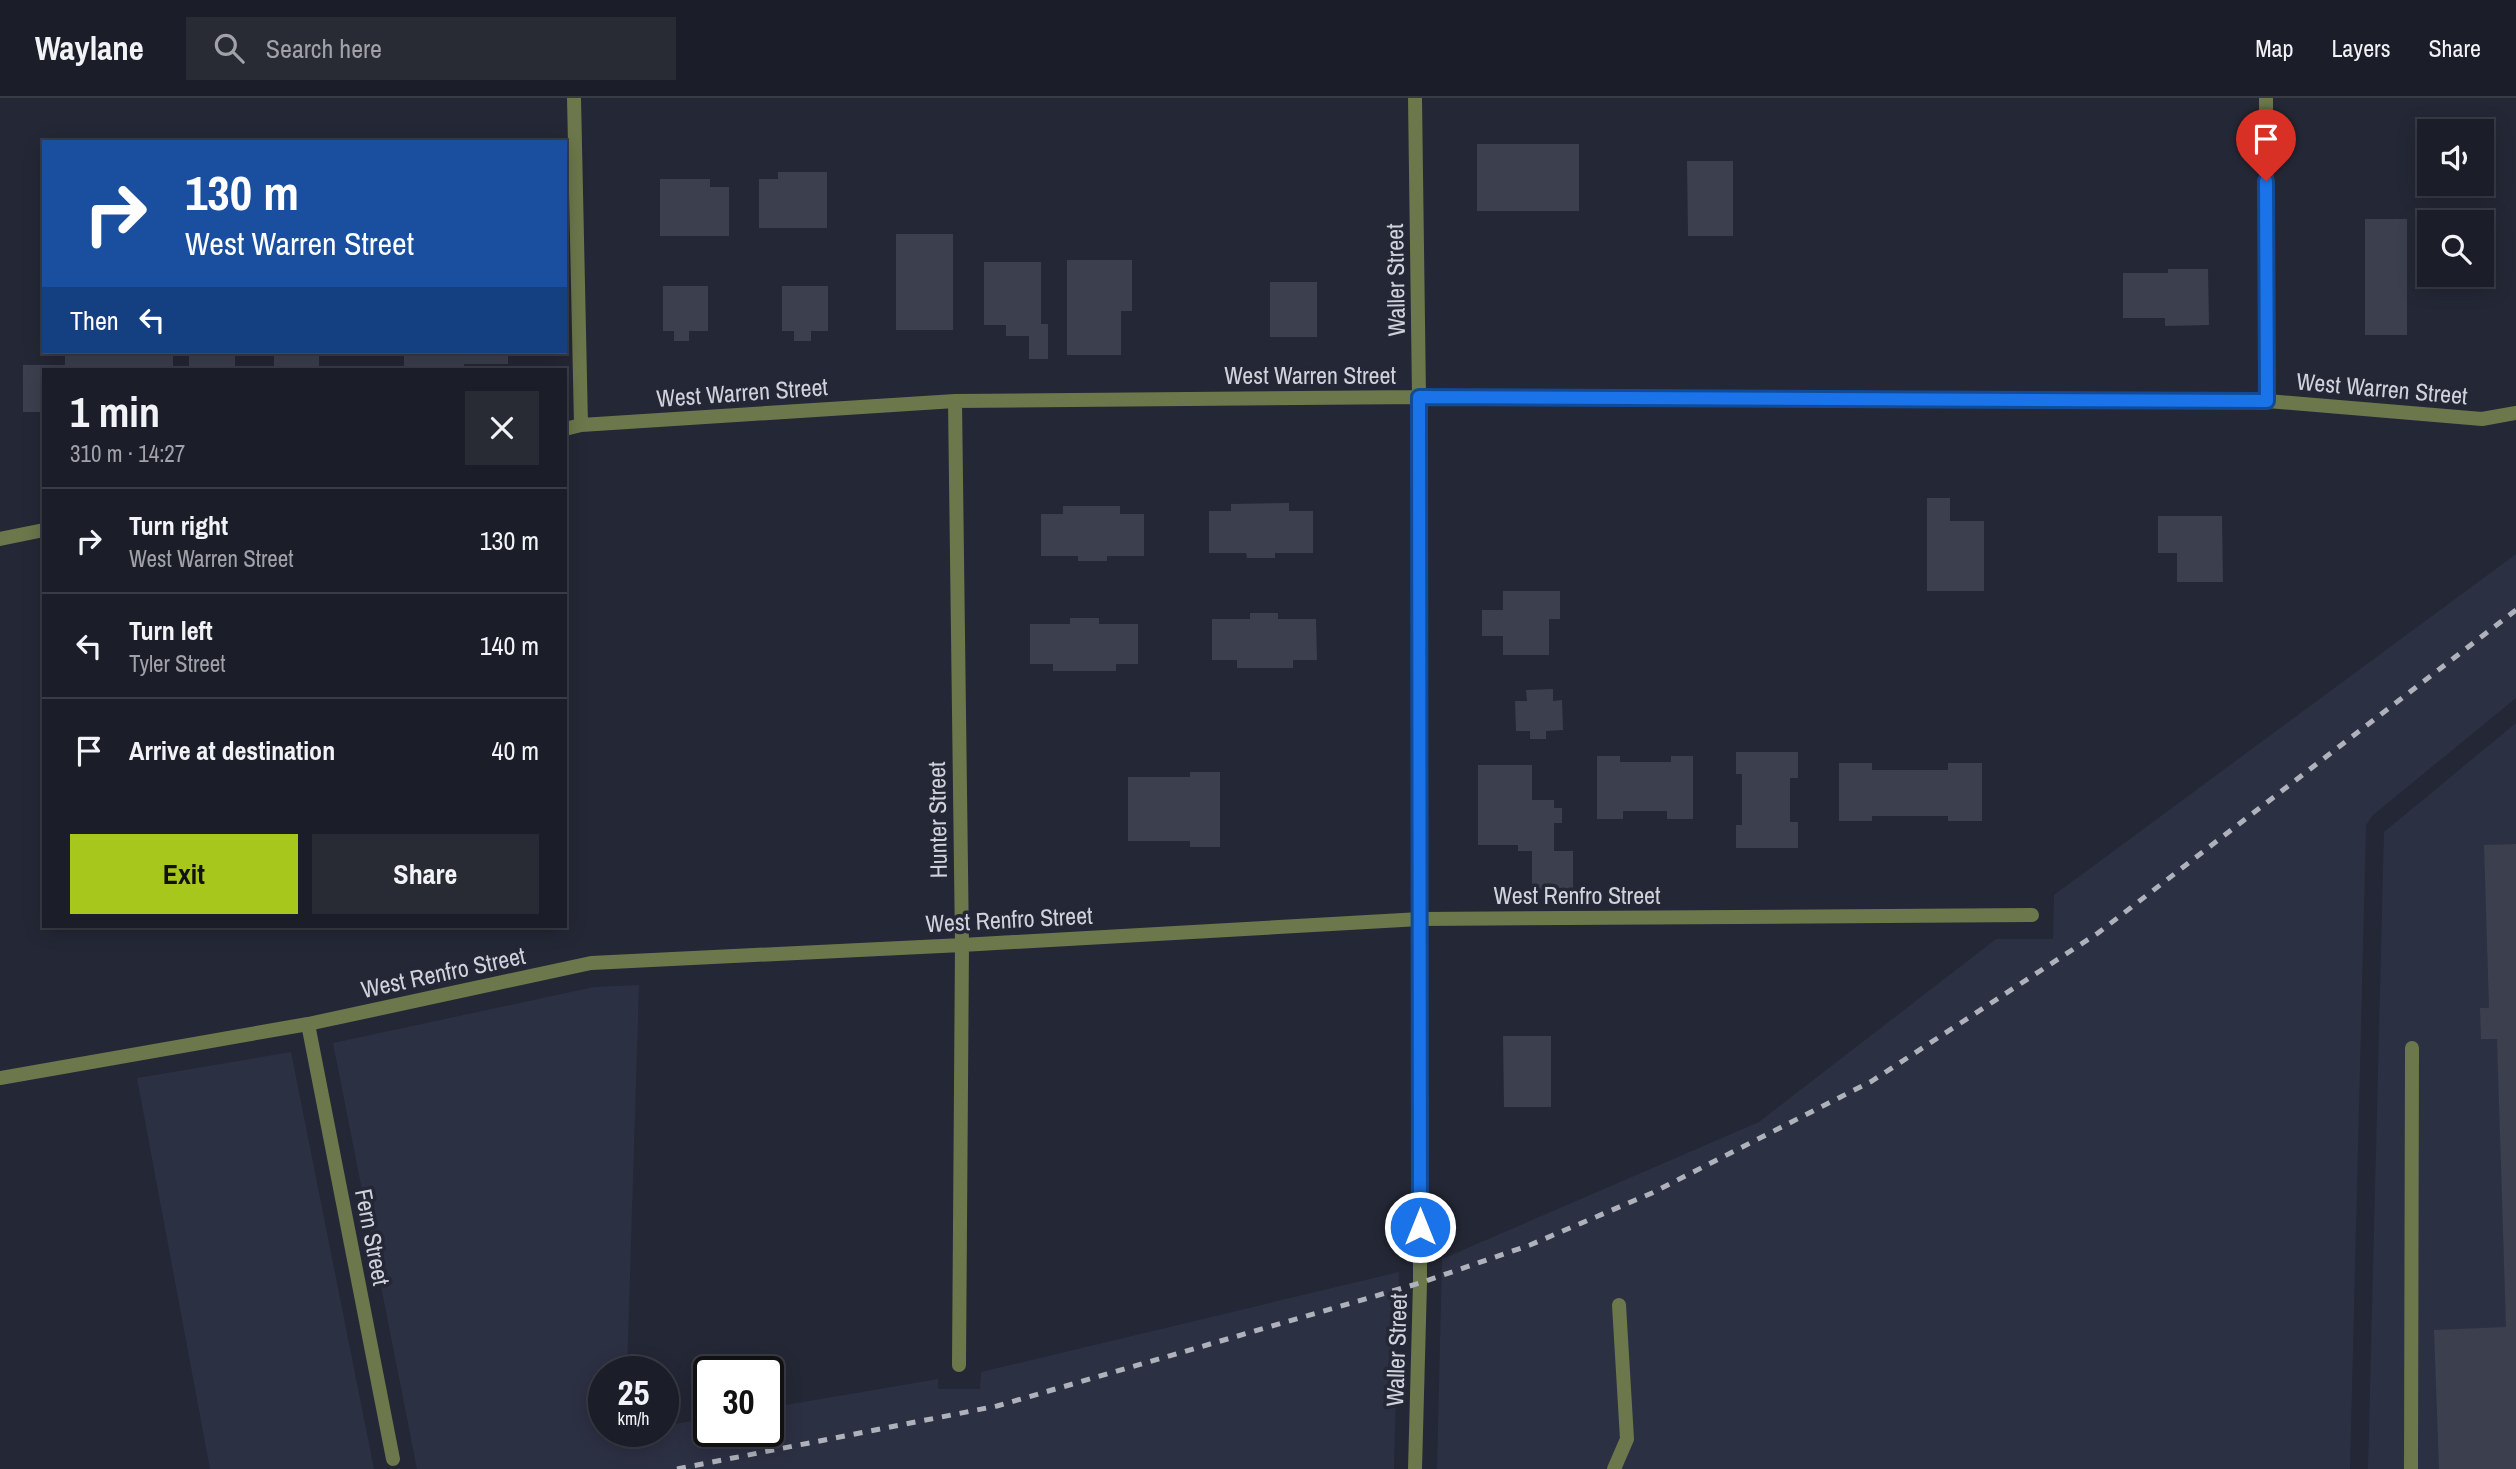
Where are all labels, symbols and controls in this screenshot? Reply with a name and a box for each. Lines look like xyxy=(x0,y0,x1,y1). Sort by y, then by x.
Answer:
search box xyxy=(186,17,676,80)
text: Waylane xyxy=(35,26,144,70)
icon: search xyxy=(210,29,248,67)
text: Search here xyxy=(266,31,382,66)
text: Map xyxy=(2255,32,2293,64)
text: Layers xyxy=(2331,32,2390,64)
text: Share xyxy=(2428,32,2481,64)
pin xyxy=(2236,109,2296,181)
map controls xyxy=(2417,119,2494,287)
button: sound xyxy=(2417,119,2494,196)
icon: arrive xyxy=(2247,120,2285,158)
text: 130 m xyxy=(185,159,299,225)
icon: right xyxy=(70,168,161,259)
button: search xyxy=(2417,210,2494,287)
text: West Warren Street xyxy=(185,222,414,265)
street label: Waller Street xyxy=(1378,223,1412,337)
icon: left xyxy=(133,301,171,339)
text: Then xyxy=(70,303,119,338)
street label: West Warren Street xyxy=(1224,359,1396,391)
street label: West Warren Street xyxy=(2295,365,2469,411)
street label: West Warren Street xyxy=(655,370,829,414)
text: 1 min xyxy=(70,384,160,440)
button: close xyxy=(465,391,539,465)
text: 310 m · 14:27 xyxy=(70,438,185,469)
text: Turn right xyxy=(129,508,228,543)
icon: right xyxy=(70,522,108,560)
text: 130 m xyxy=(480,523,539,558)
text: West Warren Street xyxy=(129,543,294,574)
text: Turn left xyxy=(129,613,213,648)
icon: left xyxy=(70,627,108,665)
text: 140 m xyxy=(480,628,539,663)
text: Tyler Street xyxy=(129,648,225,679)
icon: arrive xyxy=(70,732,108,770)
text: Arrive at destination xyxy=(129,733,335,768)
text: 40 m xyxy=(492,733,539,768)
street label: Hunter Street xyxy=(920,761,954,879)
button: Exit xyxy=(70,834,298,914)
button: Share xyxy=(312,834,539,914)
street label: West Renfro Street xyxy=(1493,879,1661,911)
street label: West Renfro Street xyxy=(925,899,1094,939)
street label: West Renfro Street xyxy=(358,939,529,1005)
street label: Fern Street xyxy=(348,1186,398,1288)
position arrow xyxy=(1383,1190,1457,1264)
street label: Waller Street xyxy=(1378,1292,1414,1407)
speed limit sign: 30 xyxy=(693,1356,784,1447)
text: 25 xyxy=(618,1369,649,1416)
text: km/h xyxy=(618,1406,650,1431)

